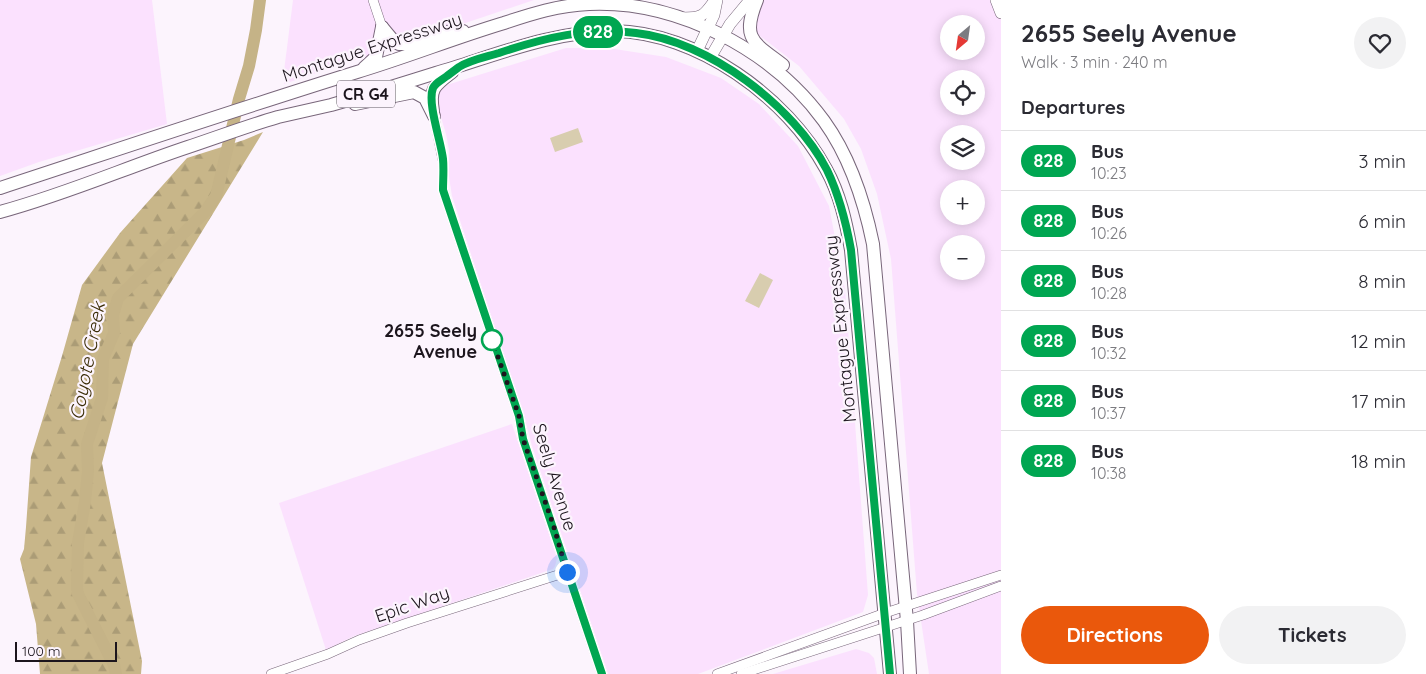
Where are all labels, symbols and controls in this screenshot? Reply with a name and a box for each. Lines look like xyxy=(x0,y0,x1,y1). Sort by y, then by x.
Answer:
street label: Montague Expressway xyxy=(279,7,465,87)
north arrow xyxy=(940,15,985,60)
map controls xyxy=(940,15,985,280)
line badge: 828 xyxy=(569,16,627,48)
button: heart xyxy=(1354,17,1406,69)
text: 2655 Seely Avenue xyxy=(1021,18,1237,48)
text: 828 xyxy=(583,20,613,43)
text: Walk · 3 min · 240 m xyxy=(1021,52,1168,72)
button: locate xyxy=(940,70,985,115)
road number: CR G4 xyxy=(337,80,395,108)
text: Departures xyxy=(1021,95,1125,119)
button: layers xyxy=(940,125,985,170)
text: Bus xyxy=(1091,139,1124,163)
text: 828 xyxy=(1034,149,1063,172)
text: 3 min xyxy=(1358,149,1406,173)
text: 10:23 xyxy=(1091,163,1127,183)
button: + xyxy=(940,180,985,225)
text: Bus xyxy=(1091,199,1124,223)
text: 828 xyxy=(1034,209,1063,232)
text: 6 min xyxy=(1358,209,1406,233)
text: 10:26 xyxy=(1091,223,1127,243)
street label: Montague Expressway xyxy=(819,234,861,424)
button: − xyxy=(940,235,985,280)
text: Bus xyxy=(1091,259,1124,283)
text: 828 xyxy=(1034,269,1063,292)
text: 8 min xyxy=(1358,269,1406,293)
text: 10:28 xyxy=(1091,283,1127,303)
water label: Coyote Creek xyxy=(64,298,111,422)
place label: 2655 Seely Avenue xyxy=(384,319,477,363)
text: Bus xyxy=(1091,319,1124,343)
marker: 2655 Seely Avenue xyxy=(481,329,503,351)
text: 828 xyxy=(1034,329,1063,352)
text: 12 min xyxy=(1351,329,1406,353)
text: 10:32 xyxy=(1091,343,1127,363)
text: Bus xyxy=(1091,379,1124,403)
text: 828 xyxy=(1034,389,1063,412)
text: 17 min xyxy=(1352,389,1406,413)
text: 10:37 xyxy=(1091,403,1126,423)
street label: Seely Avenue xyxy=(528,421,582,533)
text: Bus xyxy=(1091,439,1124,463)
text: 828 xyxy=(1034,449,1063,472)
text: 18 min xyxy=(1351,449,1406,473)
text: 10:38 xyxy=(1091,463,1126,483)
your location xyxy=(555,560,580,585)
street label: Epic Way xyxy=(372,580,452,628)
button: Directions xyxy=(1021,606,1209,664)
button: Tickets xyxy=(1219,606,1406,664)
scale bar xyxy=(15,639,118,662)
text: 100 m xyxy=(22,642,60,660)

